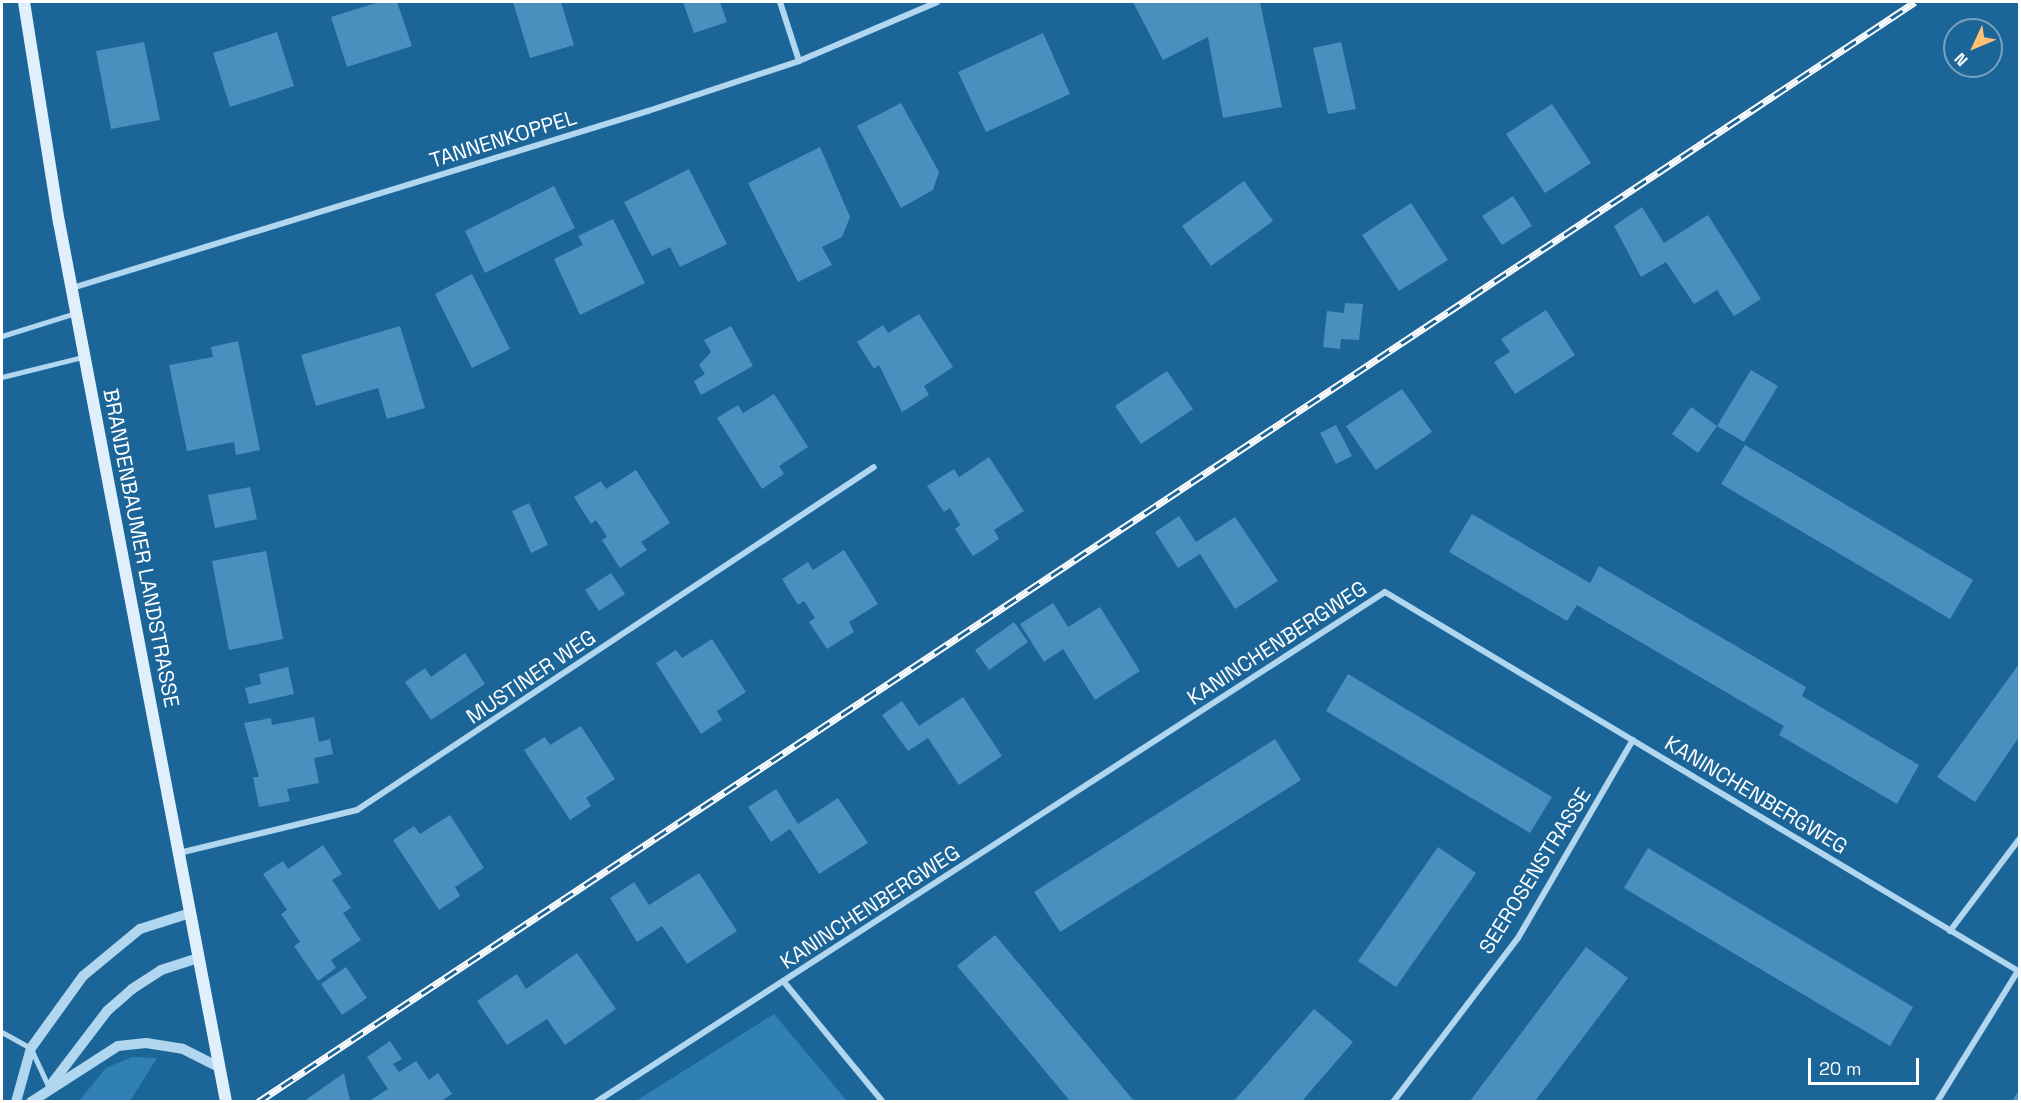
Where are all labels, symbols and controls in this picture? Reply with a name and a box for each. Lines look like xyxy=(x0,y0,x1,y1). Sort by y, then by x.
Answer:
north arrow xyxy=(1943,18,2003,78)
text: N xyxy=(1950,48,1972,71)
street label: TANNENKOPPEL xyxy=(426,105,580,173)
street label: BRANDENBAUMER LANDSTRASSE xyxy=(98,386,184,710)
street label: KANINCHENBERGWEG xyxy=(1183,576,1371,710)
street label: MUSTINER WEG xyxy=(462,625,600,729)
street label: KANINCHENBERGWEG xyxy=(1660,730,1852,860)
street label: SEEROSENSTRASSE xyxy=(1474,783,1596,959)
street label: KANINCHENBERGWEG xyxy=(776,840,964,974)
scale bar xyxy=(1811,1046,1922,1084)
text: 20 m xyxy=(1819,1057,1862,1080)

